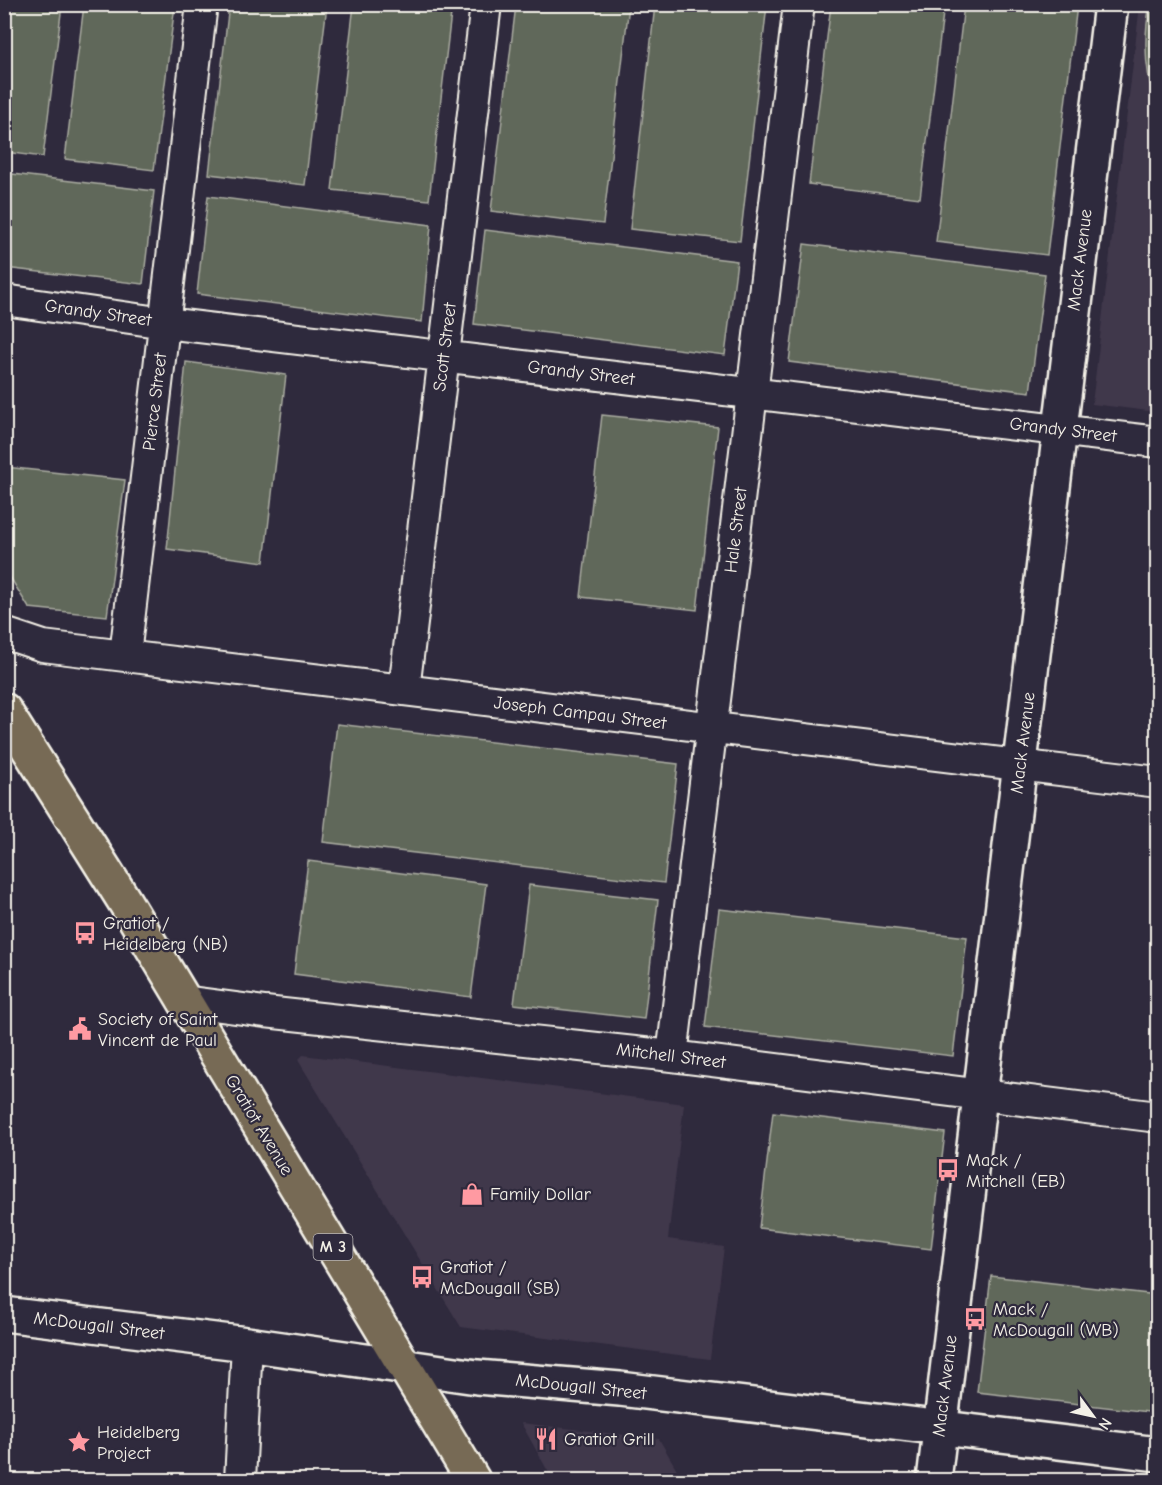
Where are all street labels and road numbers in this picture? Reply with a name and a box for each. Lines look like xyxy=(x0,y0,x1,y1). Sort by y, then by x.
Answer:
street label: Mack Avenue xyxy=(1063,208,1097,312)
street label: Grandy Street xyxy=(43,295,154,331)
street label: Scott Street xyxy=(429,301,461,393)
street label: Pierce Street xyxy=(139,351,172,452)
street label: Grandy Street xyxy=(526,356,637,390)
street label: Grandy Street xyxy=(1008,413,1119,447)
street label: Hale Street xyxy=(720,485,752,574)
street label: Mack Avenue xyxy=(1006,691,1040,795)
street label: Joseph Campau Street xyxy=(493,692,668,734)
street label: Mitchell Street xyxy=(615,1039,728,1073)
street label: Gratiot Avenue xyxy=(221,1071,297,1179)
road number: M 3 xyxy=(314,1234,352,1260)
street label: McDougall Street xyxy=(32,1308,166,1345)
street label: Mack Avenue xyxy=(928,1334,962,1438)
street label: McDougall Street xyxy=(514,1370,648,1404)

